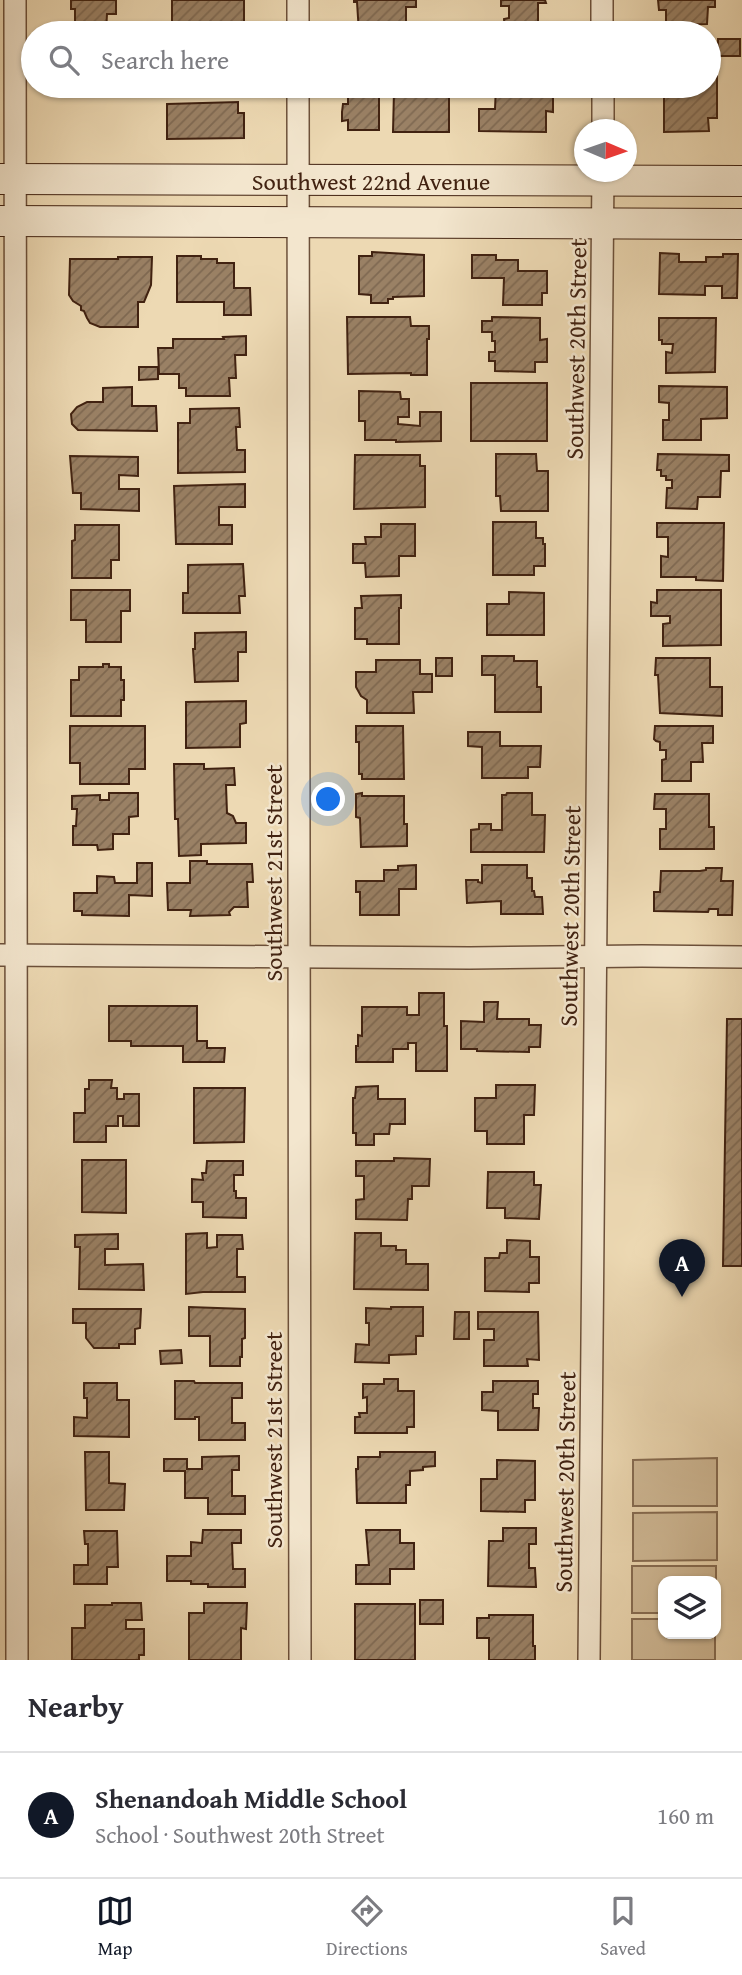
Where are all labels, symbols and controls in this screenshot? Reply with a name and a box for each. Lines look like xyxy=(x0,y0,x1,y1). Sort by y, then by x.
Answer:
search box xyxy=(21,21,721,98)
text: Search here xyxy=(101,40,229,79)
icon: search xyxy=(45,41,83,79)
north arrow xyxy=(574,119,637,182)
street label: Southwest 22nd Avenue xyxy=(252,164,490,199)
street label: Southwest 20th Street xyxy=(557,238,595,460)
street label: Southwest 21st Street xyxy=(256,764,291,982)
your location xyxy=(311,782,345,816)
street label: Southwest 20th Street xyxy=(551,805,589,1027)
pin: A xyxy=(659,1239,705,1297)
street label: Southwest 21st Street xyxy=(256,1331,291,1549)
street label: Southwest 20th Street xyxy=(546,1371,584,1593)
map controls xyxy=(658,1576,721,1639)
button: layers xyxy=(658,1576,721,1639)
text: Nearby xyxy=(28,1684,124,1728)
text: Shenandoah Middle School xyxy=(95,1779,407,1818)
text: A xyxy=(44,1799,58,1832)
text: 160 m xyxy=(657,1799,714,1832)
text: School · Southwest 20th Street xyxy=(95,1818,385,1851)
tab: Map xyxy=(96,1892,134,1962)
tab: Directions xyxy=(326,1892,408,1962)
tab: Saved xyxy=(600,1892,646,1962)

